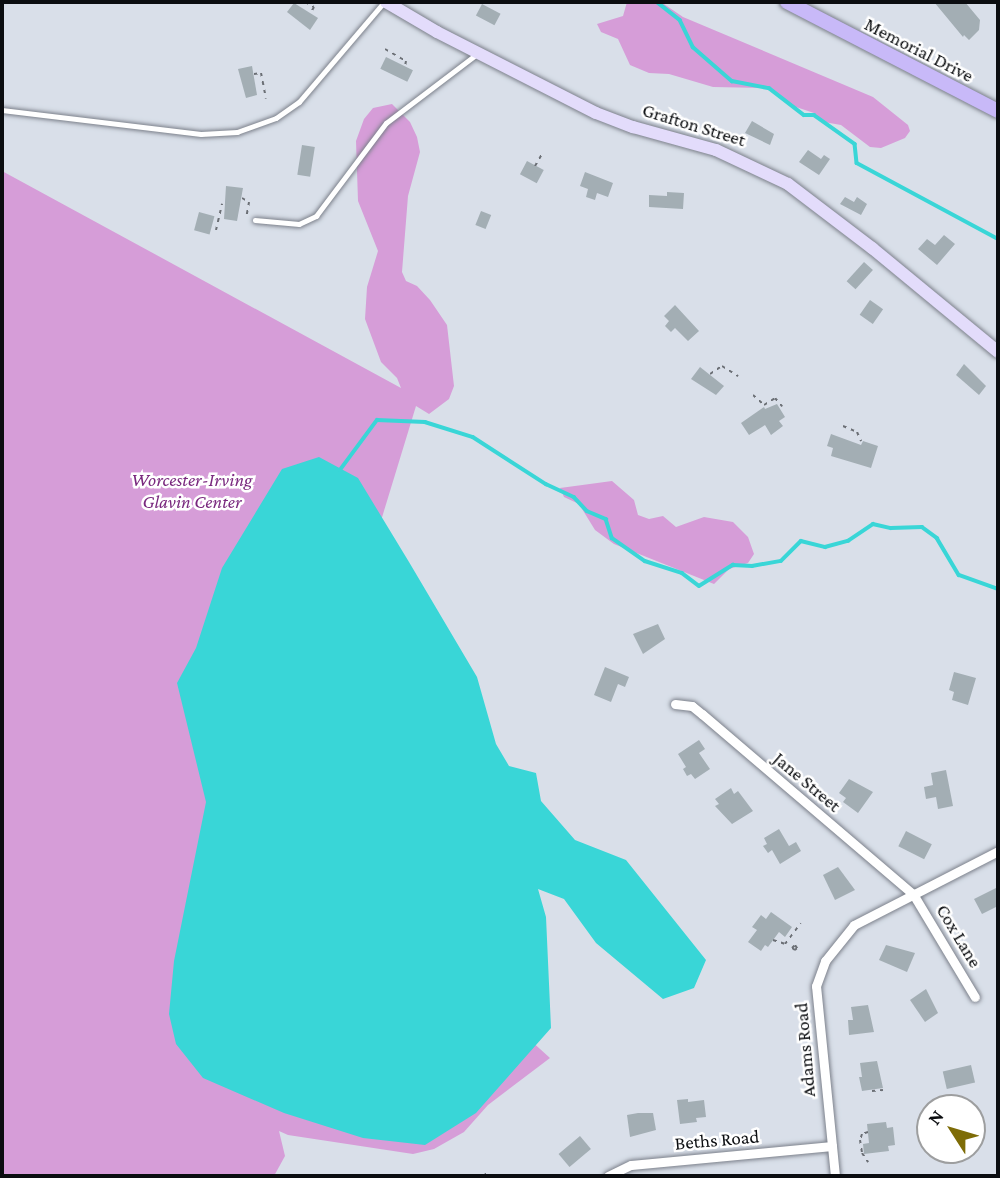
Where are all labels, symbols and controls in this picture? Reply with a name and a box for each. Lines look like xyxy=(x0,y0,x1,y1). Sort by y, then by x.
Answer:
street label: Memorial Drive xyxy=(861,13,977,87)
street label: Grafton Street xyxy=(640,99,748,151)
park label: Worcester-Irving Glavin Center xyxy=(131,469,253,513)
street label: Jane Street xyxy=(769,747,845,817)
street label: Cox Lane xyxy=(931,900,987,972)
street label: Adams Road xyxy=(790,1002,820,1098)
north arrow xyxy=(916,1094,986,1164)
text: N xyxy=(923,1106,948,1129)
street label: Beths Road xyxy=(674,1125,760,1155)

